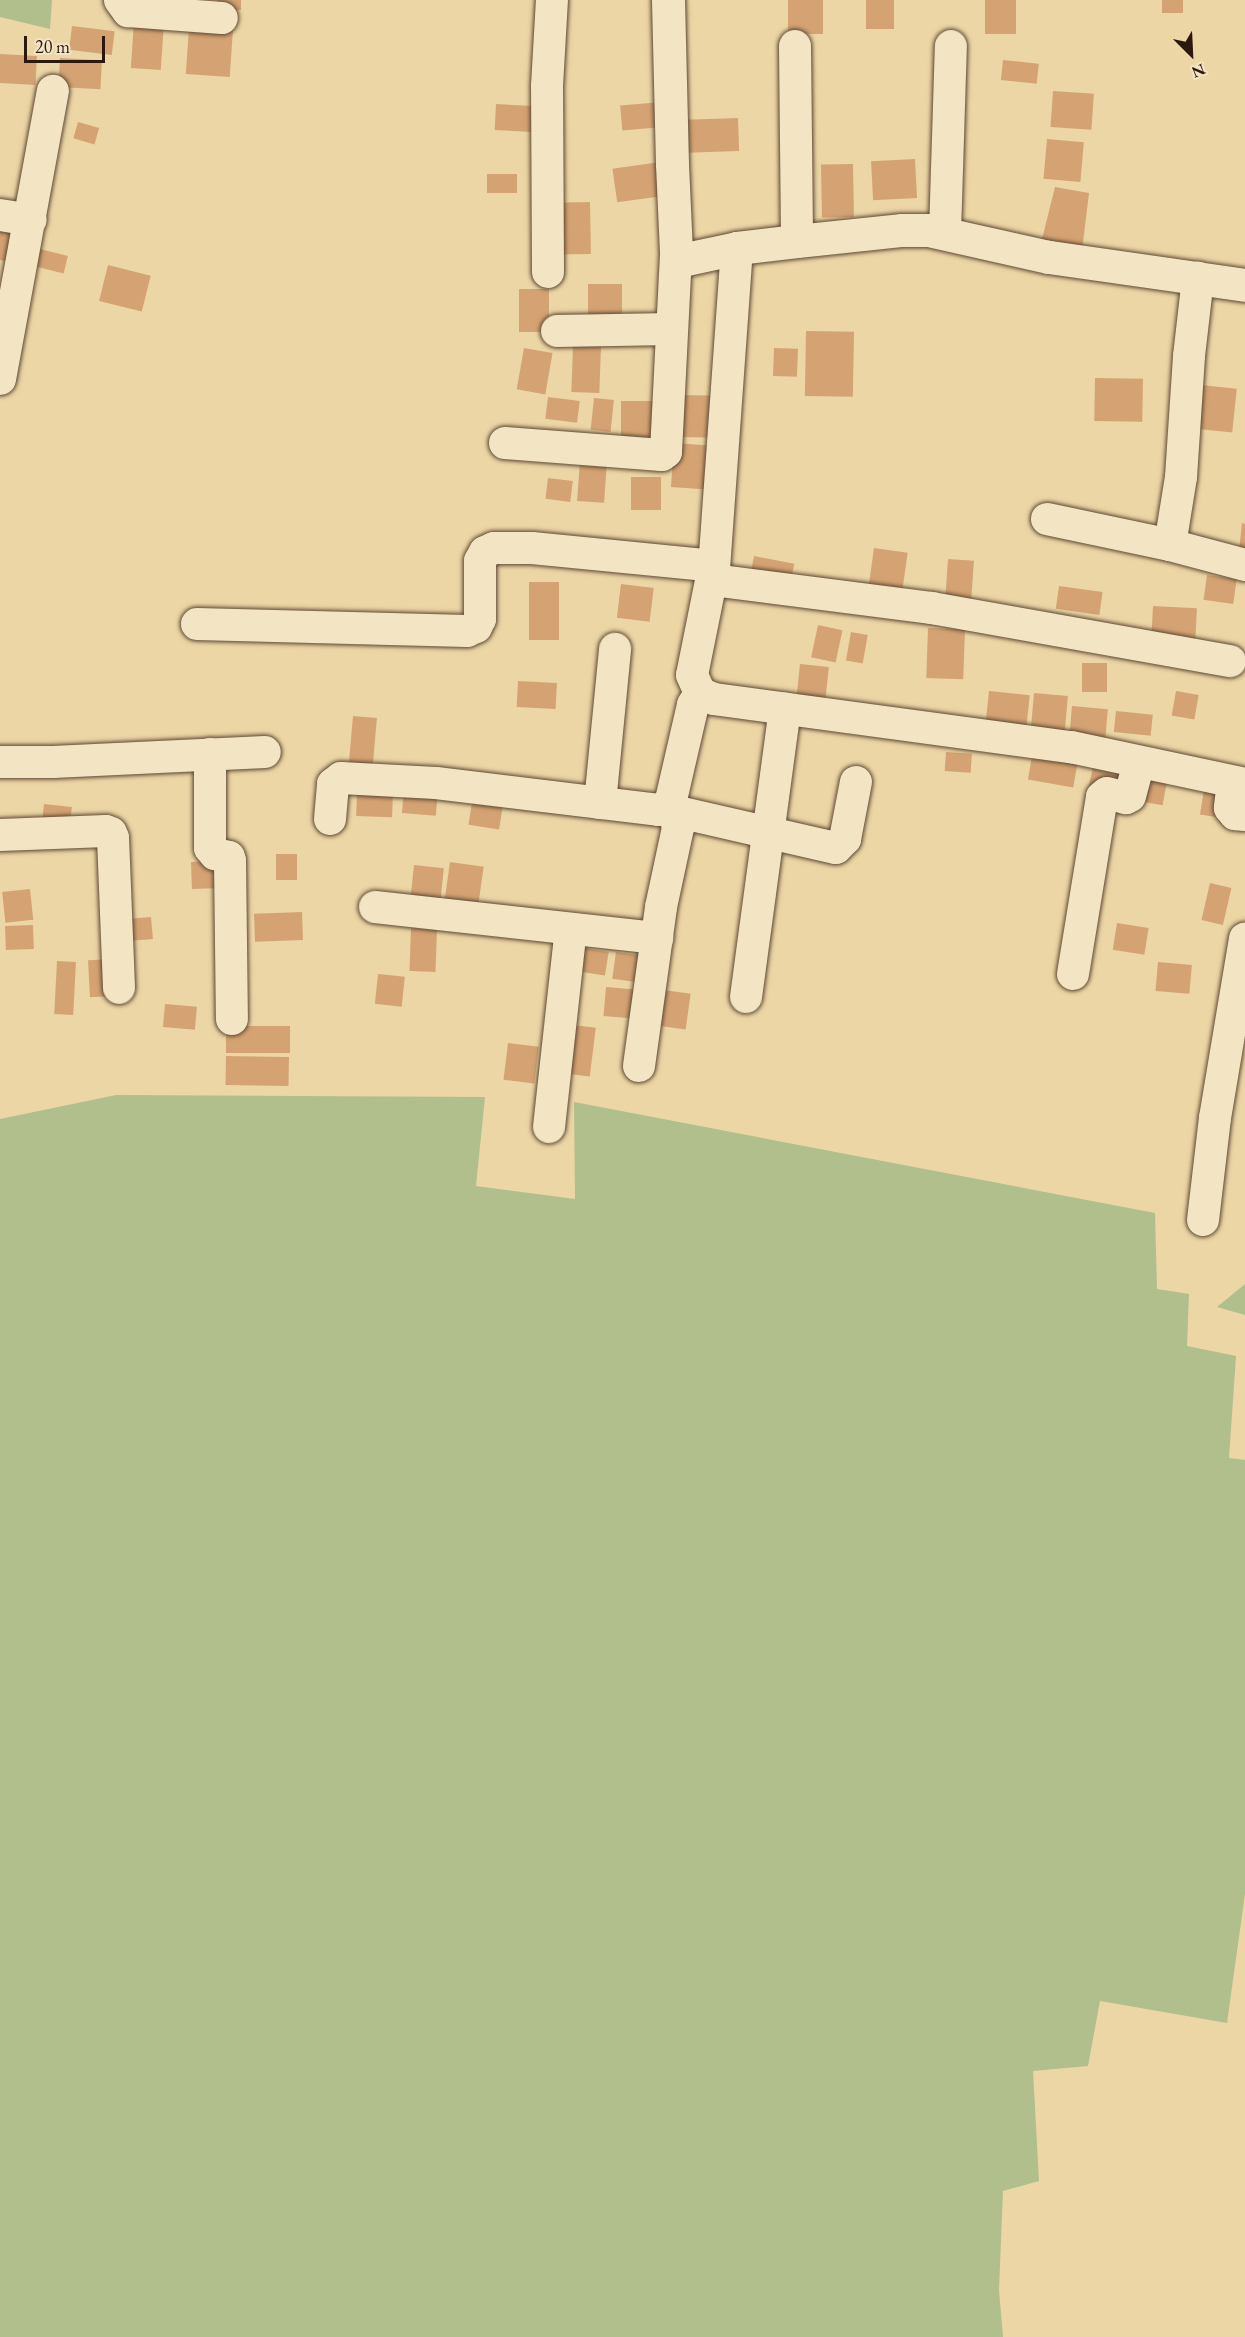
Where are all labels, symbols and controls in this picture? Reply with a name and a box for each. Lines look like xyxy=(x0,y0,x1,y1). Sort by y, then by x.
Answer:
scale bar xyxy=(27,24,108,62)
north arrow xyxy=(1161,24,1221,84)
text: 20 m xyxy=(35,35,70,58)
text: N xyxy=(1188,59,1209,83)

